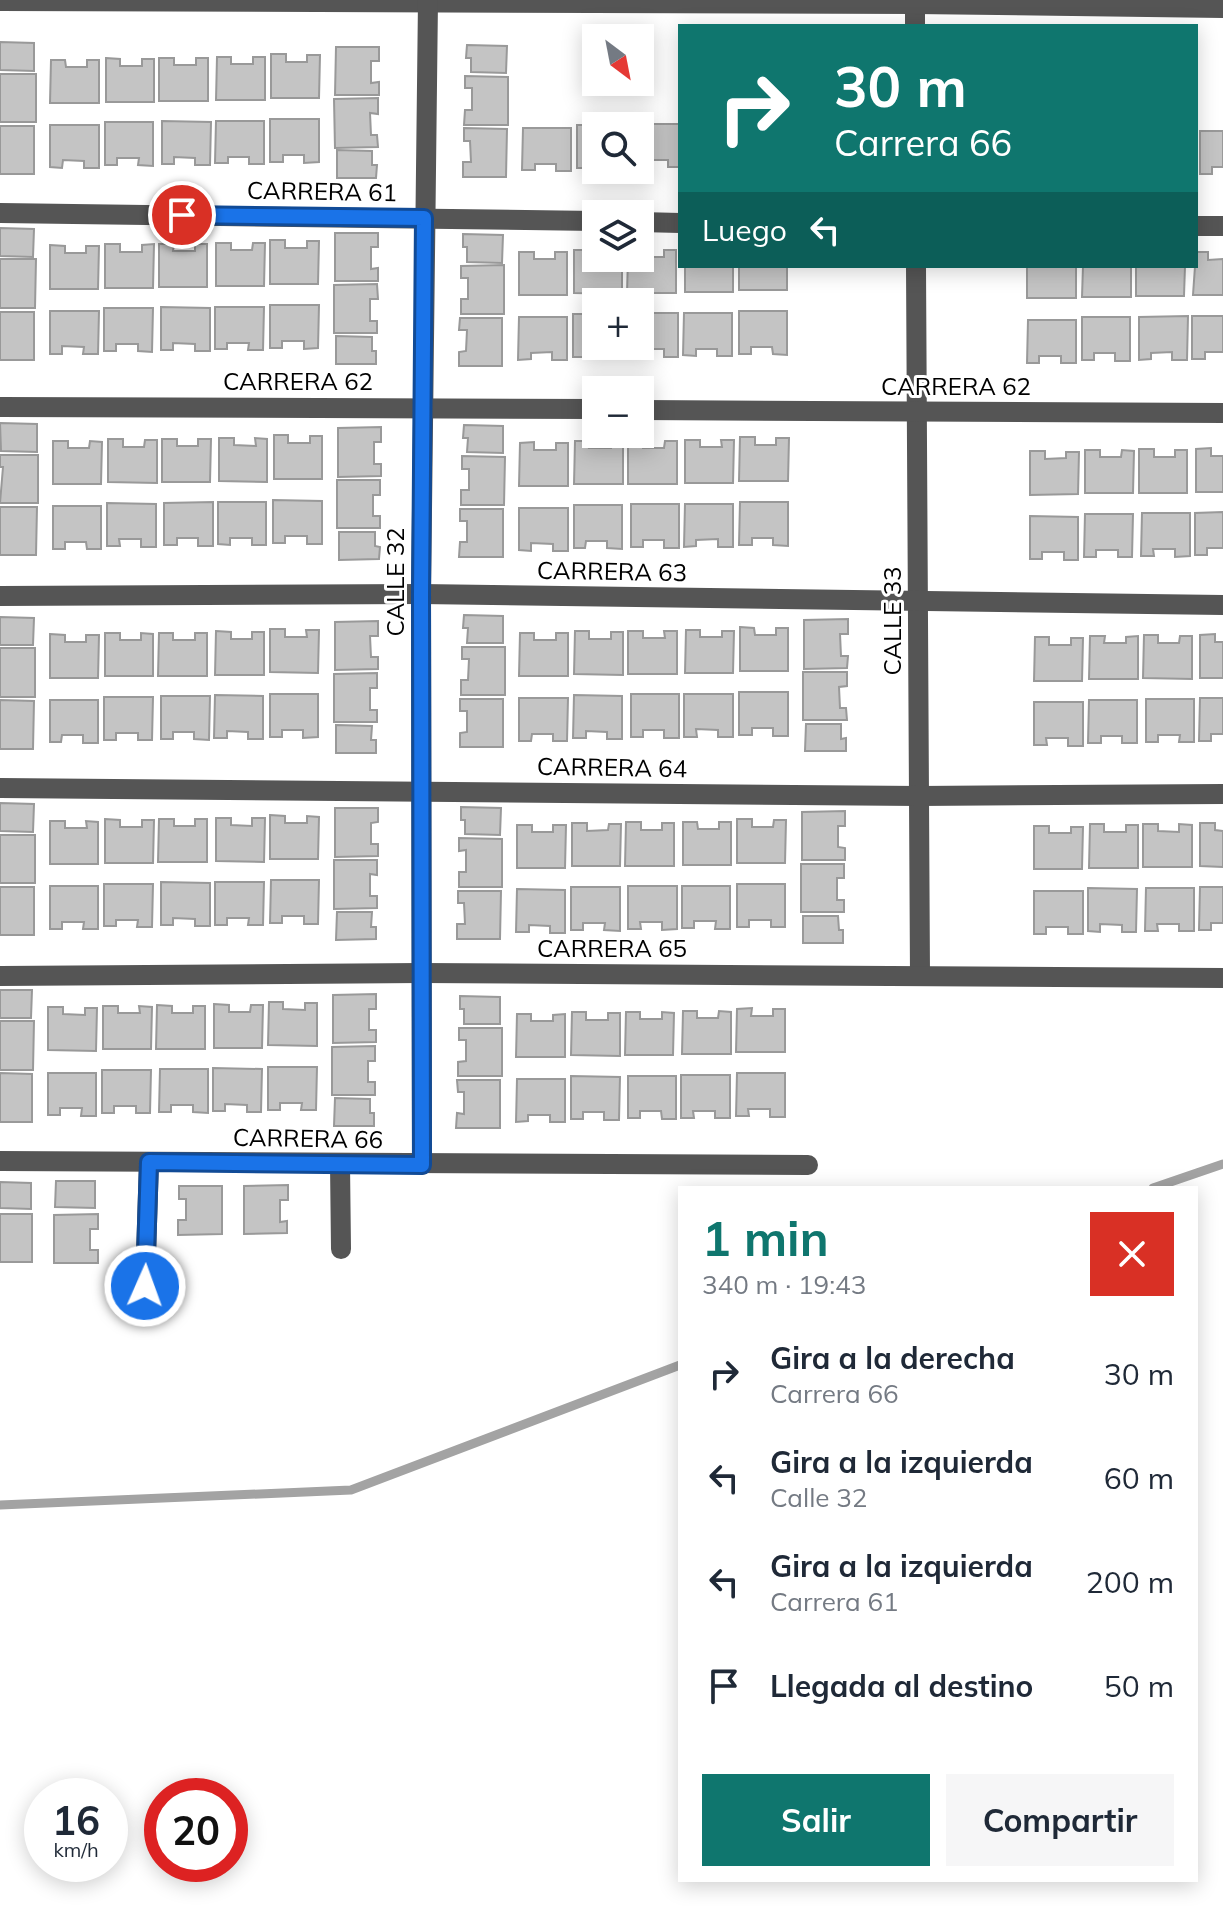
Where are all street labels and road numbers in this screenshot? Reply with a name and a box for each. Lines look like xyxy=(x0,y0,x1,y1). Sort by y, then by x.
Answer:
street label: CARRERA 61 xyxy=(247,175,397,207)
street label: CARRERA 62 xyxy=(223,366,373,396)
street label: CARRERA 62 xyxy=(881,371,1031,401)
street label: CALLE 32 xyxy=(380,528,410,636)
street label: CARRERA 63 xyxy=(537,555,687,587)
street label: CALLE 33 xyxy=(877,567,907,675)
street label: CARRERA 64 xyxy=(537,751,687,783)
street label: CARRERA 65 xyxy=(537,933,687,963)
street label: CARRERA 66 xyxy=(233,1122,383,1154)

